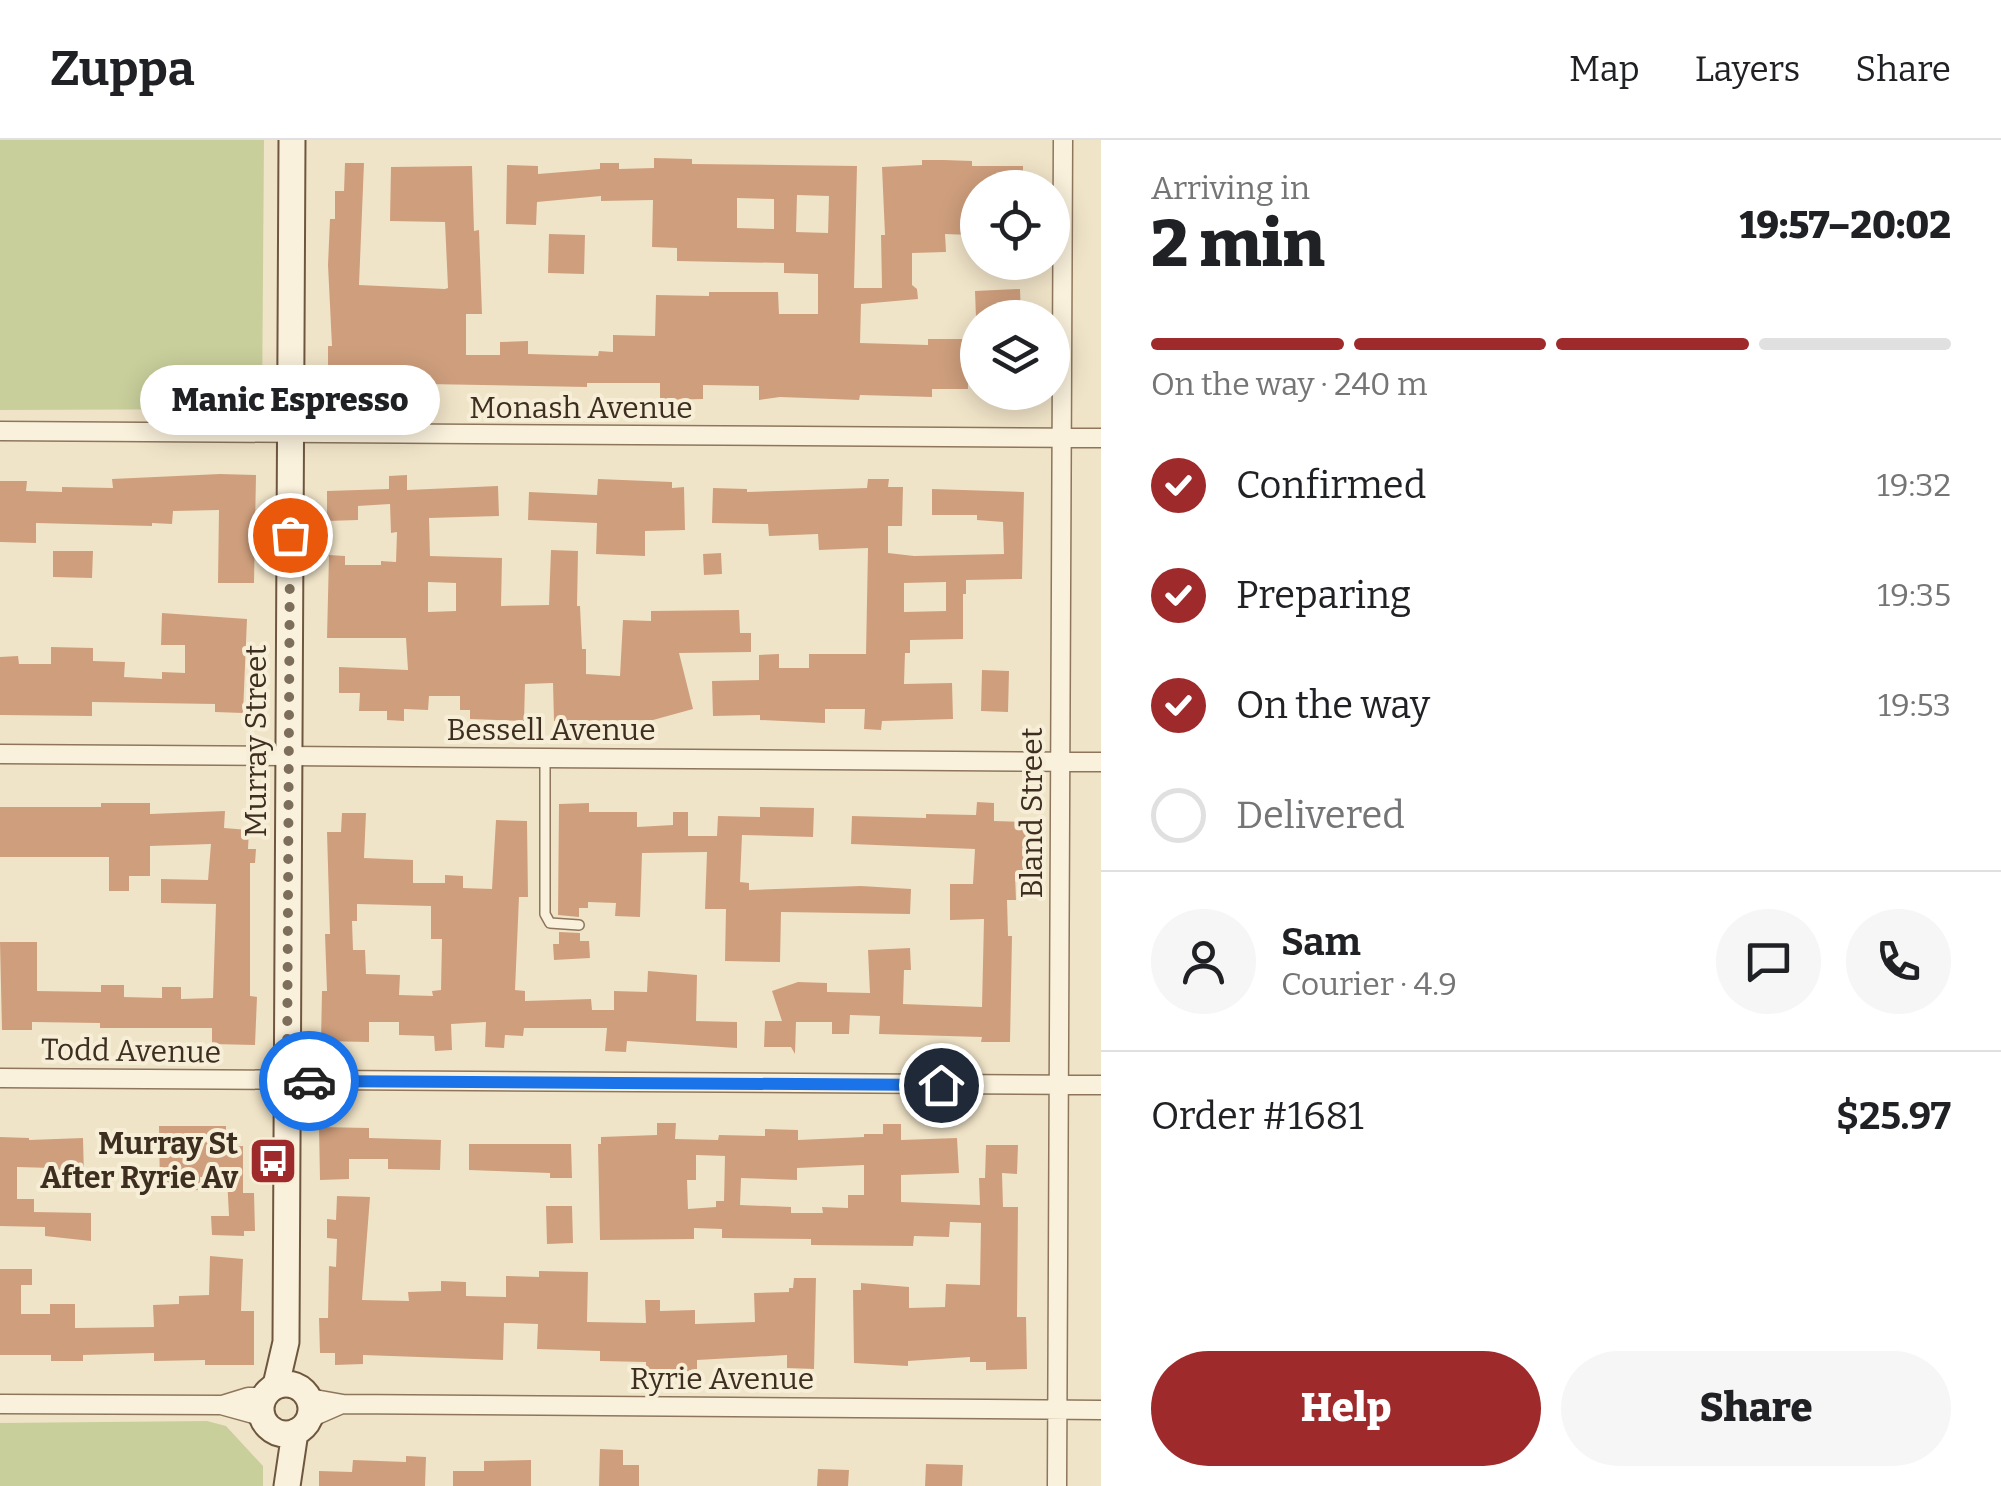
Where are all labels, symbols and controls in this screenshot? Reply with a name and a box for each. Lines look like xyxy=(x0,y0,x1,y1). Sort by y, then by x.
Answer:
text: Zuppa xyxy=(50,40,195,98)
text: Map xyxy=(1569,48,1640,90)
text: Layers xyxy=(1695,48,1800,90)
text: Share xyxy=(1855,48,1951,90)
text: Arriving in xyxy=(1151,169,1310,207)
map controls xyxy=(960,170,1070,410)
button: locate xyxy=(960,170,1070,280)
text: 19:57–20:02 xyxy=(1740,202,1951,248)
text: 2 min xyxy=(1151,205,1325,283)
button: layers xyxy=(960,300,1070,410)
callout: Manic Espresso xyxy=(140,365,440,435)
text: On the way · 240 m xyxy=(1151,365,1428,403)
text: Manic Espresso xyxy=(172,381,408,419)
street label: Monash Avenue xyxy=(469,390,693,426)
icon: check xyxy=(1151,458,1206,513)
text: Confirmed xyxy=(1236,462,1426,508)
text: 19:32 xyxy=(1877,466,1951,504)
pin xyxy=(248,493,333,578)
icon: bag xyxy=(263,508,318,563)
icon: check xyxy=(1151,568,1206,623)
text: Preparing xyxy=(1236,572,1411,618)
text: 19:35 xyxy=(1877,576,1951,614)
street label: Murray Street xyxy=(238,645,274,837)
icon: check xyxy=(1151,678,1206,733)
text: On the way xyxy=(1236,682,1430,728)
text: 19:53 xyxy=(1878,686,1951,724)
street label: Bessell Avenue xyxy=(446,712,656,748)
street label: Bland Street xyxy=(1014,727,1050,899)
text: Delivered xyxy=(1236,792,1405,838)
button: person xyxy=(1151,909,1256,1014)
button: chat xyxy=(1716,909,1821,1014)
button: phone xyxy=(1846,909,1951,1014)
text: Sam xyxy=(1281,919,1361,965)
text: Courier · 4.9 xyxy=(1281,965,1457,1003)
street label: Todd Avenue xyxy=(41,1031,221,1071)
courier xyxy=(259,1031,359,1131)
pin xyxy=(899,1043,984,1128)
icon: car xyxy=(282,1054,337,1109)
icon: home xyxy=(914,1058,969,1113)
text: Order #1681 xyxy=(1151,1093,1364,1139)
text: $25.97 xyxy=(1836,1093,1951,1139)
place label: Murray St After Ryrie Av xyxy=(40,1126,239,1196)
bus stop icon: Murray St After Ryrie Av xyxy=(247,1135,299,1187)
button: Help xyxy=(1151,1351,1541,1466)
button: Share xyxy=(1561,1351,1951,1466)
street label: Ryrie Avenue xyxy=(630,1361,814,1397)

